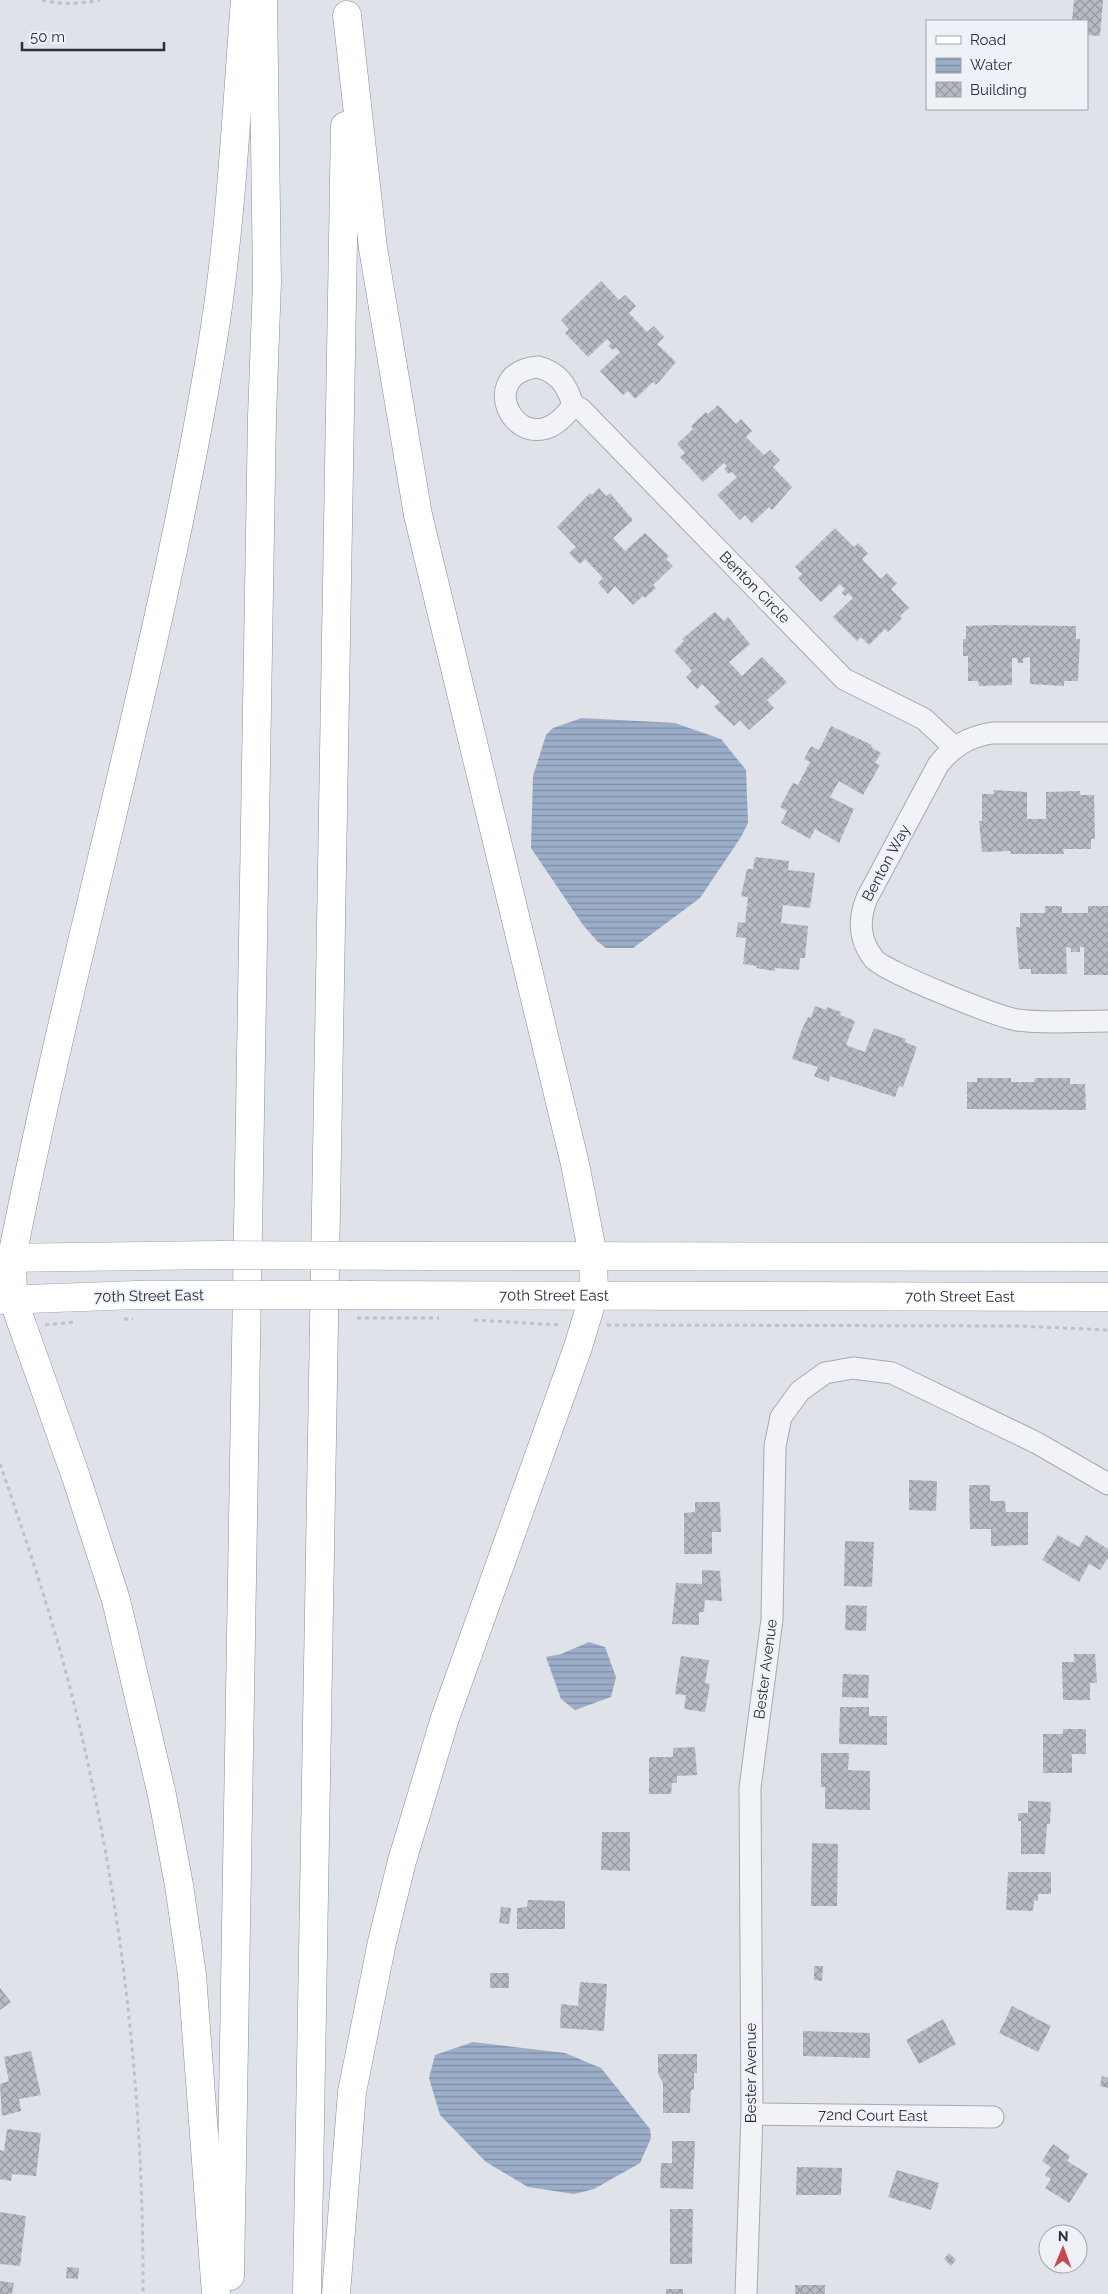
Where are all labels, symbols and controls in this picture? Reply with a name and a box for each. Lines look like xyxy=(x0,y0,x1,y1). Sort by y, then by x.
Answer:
scale bar xyxy=(22,20,165,52)
legend xyxy=(926,20,1088,110)
text: 50 m xyxy=(30,28,65,46)
text: Road xyxy=(970,31,1006,49)
text: Water xyxy=(970,56,1013,74)
text: Building xyxy=(970,81,1027,99)
street label: Benton Circle xyxy=(716,548,794,627)
street label: Benton Way xyxy=(858,822,914,904)
street label: 70th Street East xyxy=(94,1286,204,1306)
street label: 70th Street East xyxy=(499,1286,609,1305)
street label: 70th Street East xyxy=(905,1287,1015,1306)
street label: Bester Avenue xyxy=(750,1618,781,1720)
street label: Bester Avenue xyxy=(742,2022,760,2123)
street label: 72nd Court East xyxy=(818,2106,928,2125)
north arrow xyxy=(1038,2224,1088,2274)
text: N xyxy=(1058,2228,1069,2244)

